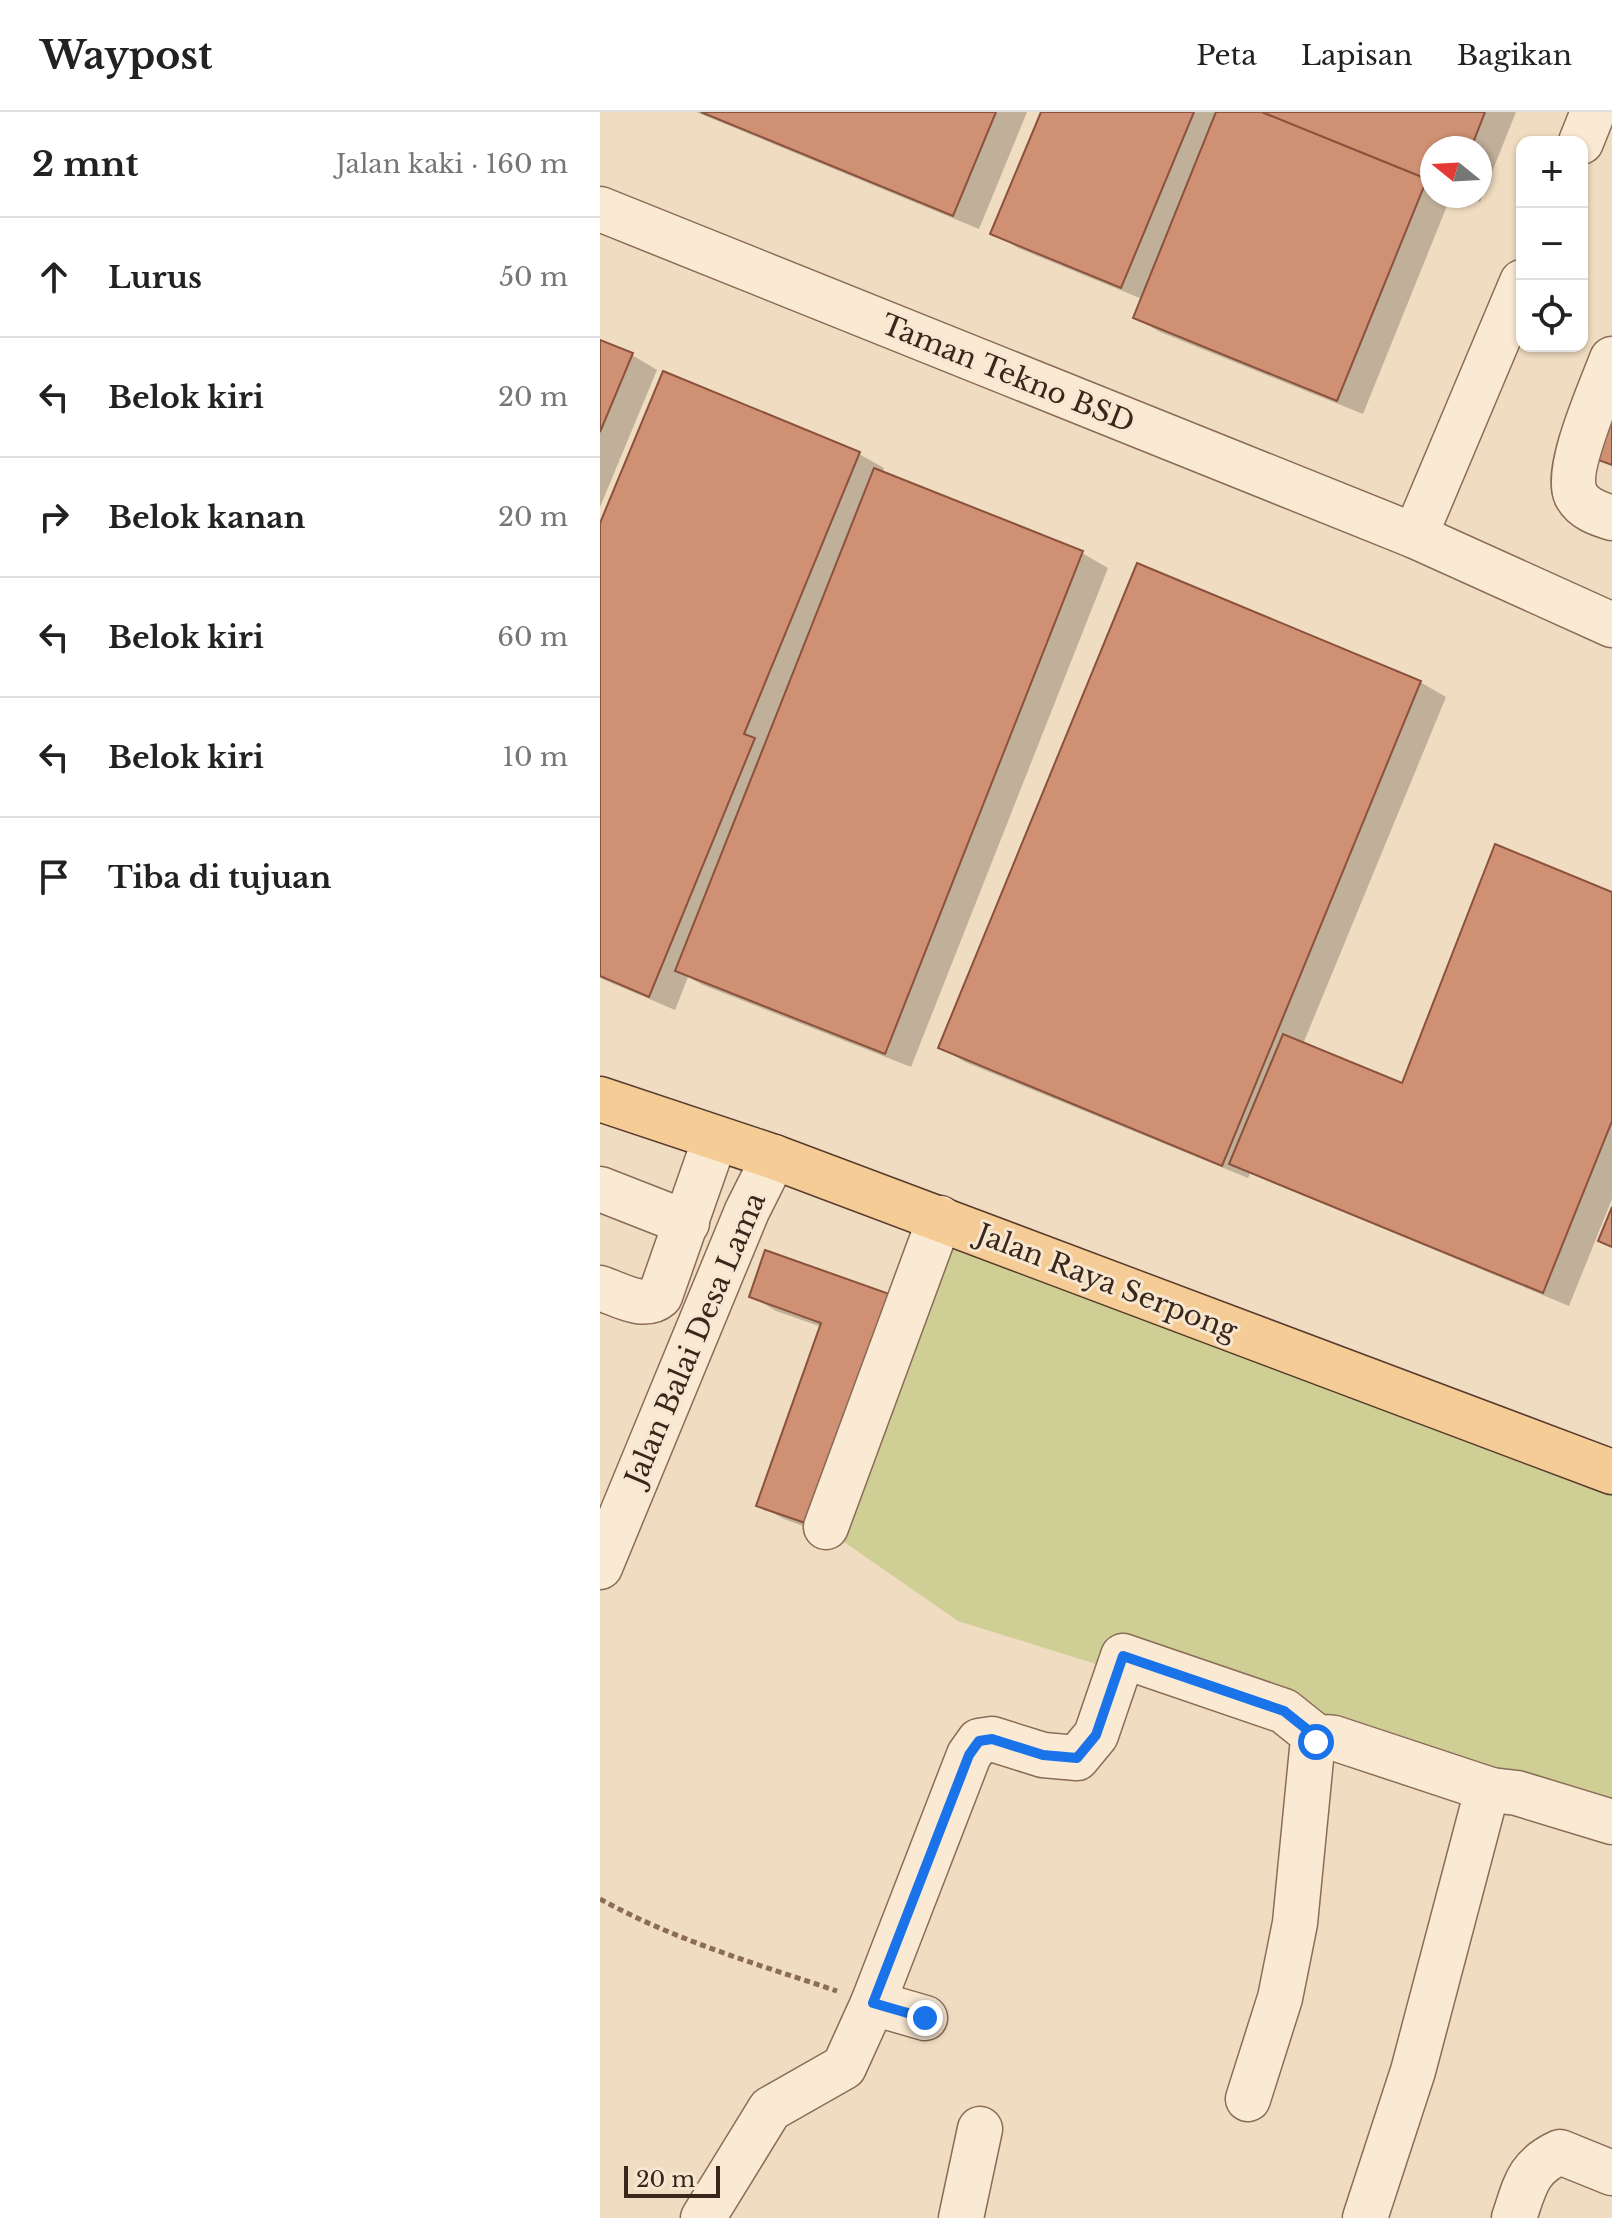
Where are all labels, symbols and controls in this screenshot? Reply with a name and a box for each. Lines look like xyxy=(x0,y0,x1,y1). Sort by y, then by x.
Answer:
text: Waypost xyxy=(40,32,213,79)
text: Peta xyxy=(1196,38,1257,73)
text: Lapisan xyxy=(1301,38,1413,73)
text: Bagikan xyxy=(1457,38,1572,73)
north arrow xyxy=(1420,136,1492,208)
map controls xyxy=(1516,136,1588,352)
button: + xyxy=(1516,136,1588,208)
text: 2 mnt xyxy=(32,143,139,185)
text: Jalan kaki · 160 m xyxy=(336,148,568,180)
button: − xyxy=(1516,208,1588,280)
icon: ahead xyxy=(32,255,76,299)
text: Lurus xyxy=(108,259,202,296)
text: 50 m xyxy=(499,261,568,293)
button: locate xyxy=(1516,280,1588,352)
street label: Taman Tekno BSD xyxy=(876,307,1139,440)
icon: left xyxy=(32,375,76,419)
text: Belok kiri xyxy=(108,379,264,416)
text: 20 m xyxy=(498,381,568,413)
icon: right xyxy=(32,495,76,539)
text: Belok kanan xyxy=(108,499,305,536)
text: 20 m xyxy=(498,501,568,533)
icon: left xyxy=(32,615,76,659)
text: Belok kiri xyxy=(108,619,264,656)
text: 60 m xyxy=(497,621,568,653)
icon: left xyxy=(32,735,76,779)
text: Belok kiri xyxy=(108,739,264,776)
text: 10 m xyxy=(502,741,568,773)
icon: arrive xyxy=(32,855,76,899)
text: Tiba di tujuan xyxy=(108,859,331,896)
street label: Jalan Balai Desa Lama xyxy=(616,1187,773,1495)
street label: Jalan Raya Serpong xyxy=(968,1215,1243,1349)
route start xyxy=(1298,1724,1334,1760)
route end xyxy=(907,2000,943,2036)
scale bar xyxy=(624,2162,720,2198)
text: 20 m xyxy=(636,2166,695,2193)

